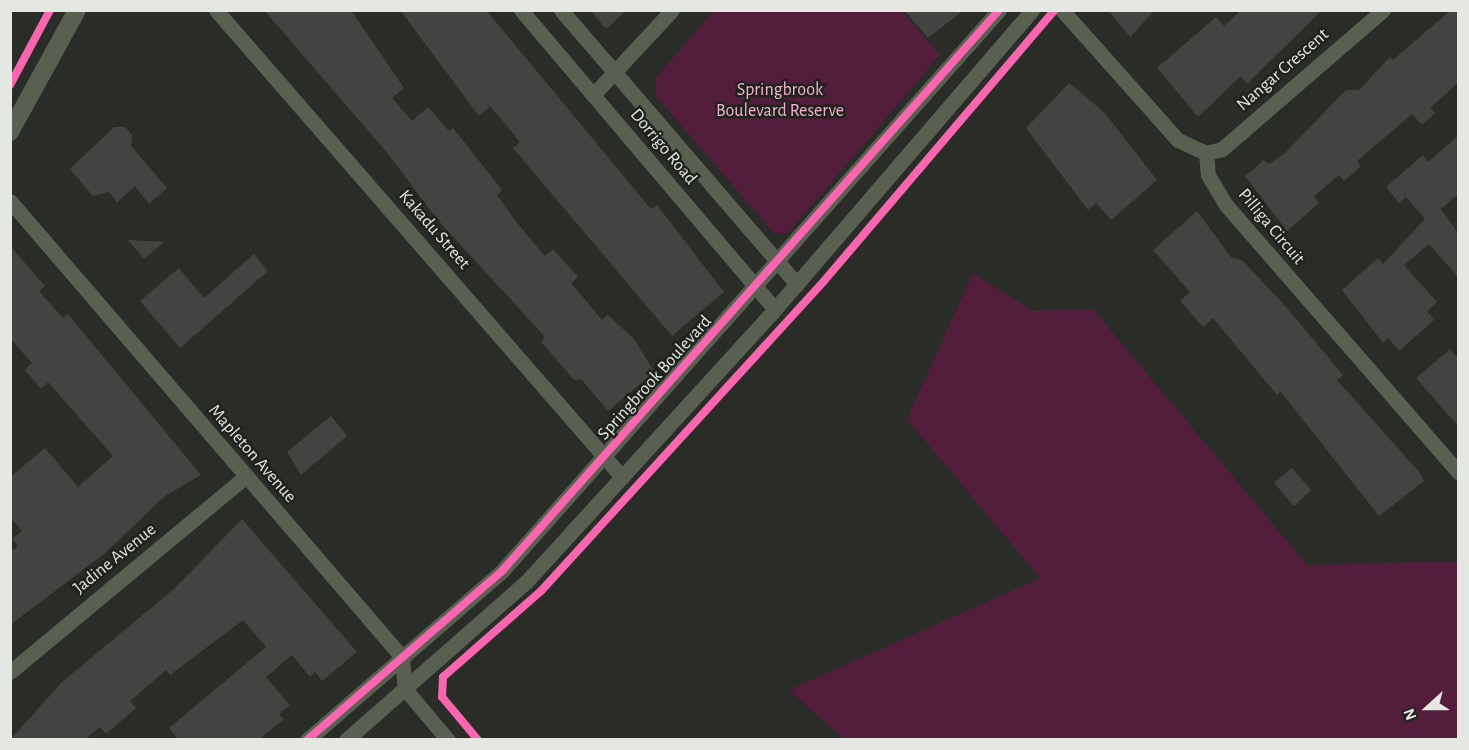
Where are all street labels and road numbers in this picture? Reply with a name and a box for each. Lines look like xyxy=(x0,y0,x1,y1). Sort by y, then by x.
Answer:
street label: Nangar Crescent xyxy=(1233,24,1333,116)
street label: Dorrigo Road xyxy=(625,105,701,189)
street label: Pilliga Circuit xyxy=(1233,185,1309,269)
street label: Kakadu Street xyxy=(394,186,474,274)
street label: Springbrook Boulevard xyxy=(593,311,717,445)
street label: Mapleton Avenue xyxy=(203,400,301,508)
street label: Jadine Avenue xyxy=(69,519,161,599)

